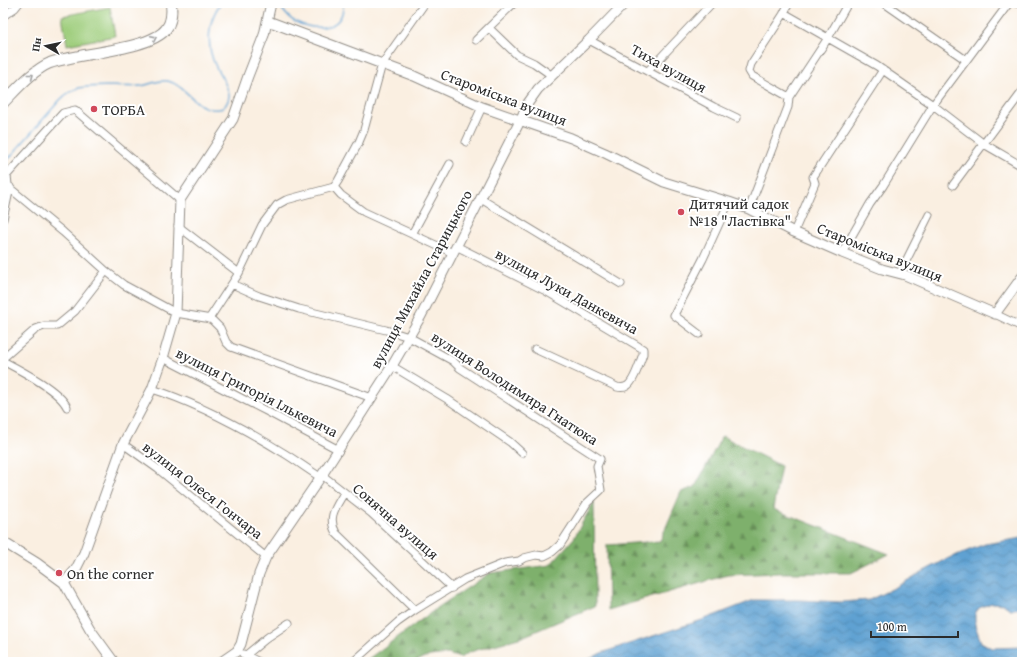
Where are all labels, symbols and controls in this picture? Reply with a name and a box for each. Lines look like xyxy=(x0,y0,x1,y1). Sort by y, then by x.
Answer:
north arrow xyxy=(26,26,66,66)
one-way arrow xyxy=(150,35,157,43)
text: Пн xyxy=(27,36,45,53)
street label: Тиха вулиця xyxy=(627,39,711,98)
street label: Староміська вулиця xyxy=(438,63,570,131)
one-way arrow xyxy=(27,74,34,81)
place label: ТОРБА xyxy=(102,99,145,120)
marker: ТОРБА xyxy=(89,104,99,114)
street label: вулиця Михайла Старицького xyxy=(365,186,477,372)
place label: Дитячий садок №18 "Ластівка" xyxy=(688,193,791,231)
marker: Дитячий садок №18 "Ластівка" xyxy=(676,207,686,217)
street label: Староміська вулиця xyxy=(814,217,946,287)
street label: вулиця Луки Данкевича xyxy=(492,243,643,340)
street label: вулиця Володимира Гнатюка xyxy=(427,326,603,450)
street label: вулиця Григорія Ількевича xyxy=(172,342,342,442)
street label: вулиця Олеся Гончара xyxy=(138,436,268,544)
street label: Сонячна вулиця xyxy=(349,478,444,564)
place label: On the corner xyxy=(67,563,154,584)
marker: On the corner xyxy=(54,568,64,578)
scale bar xyxy=(871,613,958,639)
text: 100 m xyxy=(877,618,907,635)

